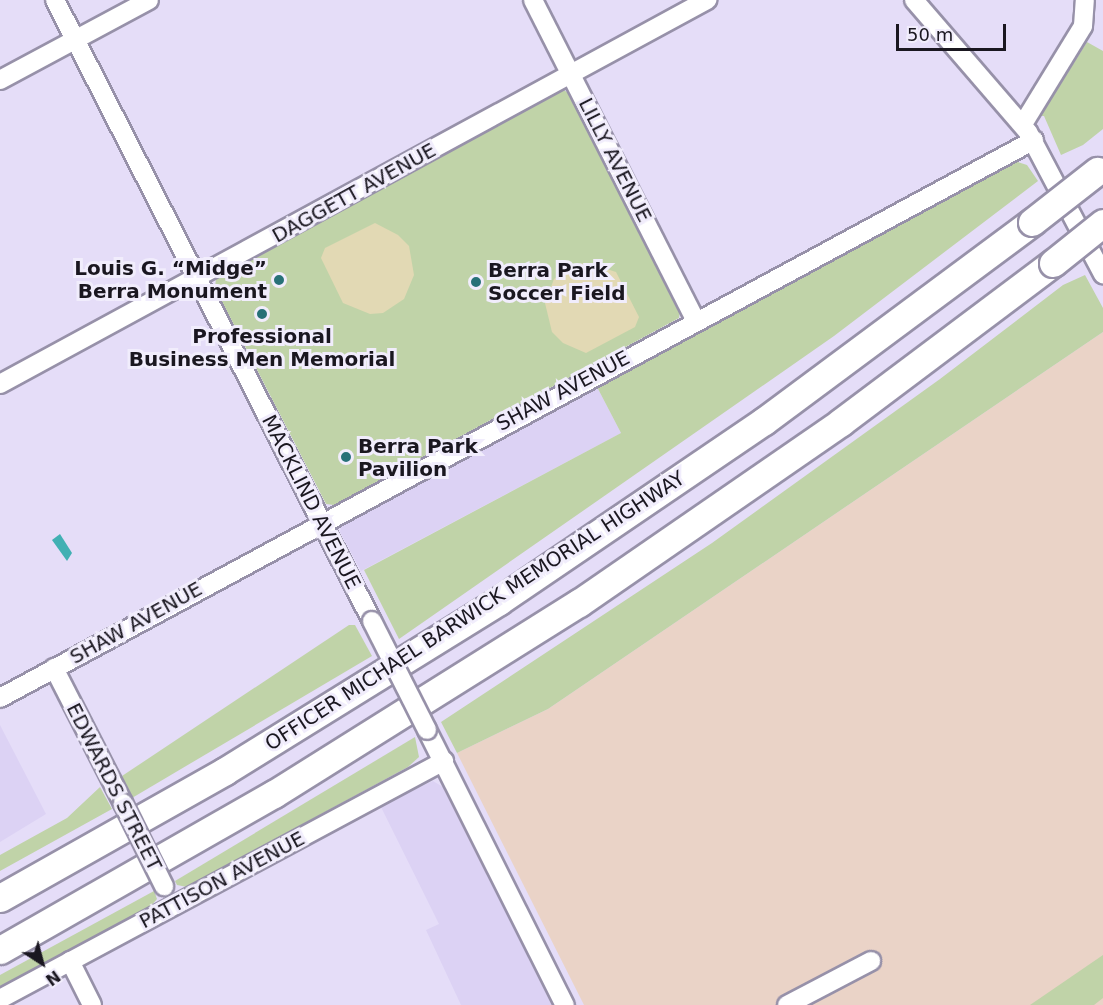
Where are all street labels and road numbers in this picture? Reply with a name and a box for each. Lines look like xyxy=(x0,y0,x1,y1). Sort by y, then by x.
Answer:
street label: LILLY AVENUE xyxy=(573,94,657,226)
street label: DAGGETT AVENUE xyxy=(268,138,440,248)
street label: SHAW AVENUE xyxy=(492,346,634,436)
street label: MACKLIND AVENUE xyxy=(257,411,365,593)
street label: OFFICER MICHAEL BARWICK MEMORIAL HIGHWAY xyxy=(261,466,689,756)
street label: SHAW AVENUE xyxy=(66,577,206,669)
street label: EDWARDS STREET xyxy=(61,699,167,875)
street label: PATTISON AVENUE xyxy=(135,826,309,934)

